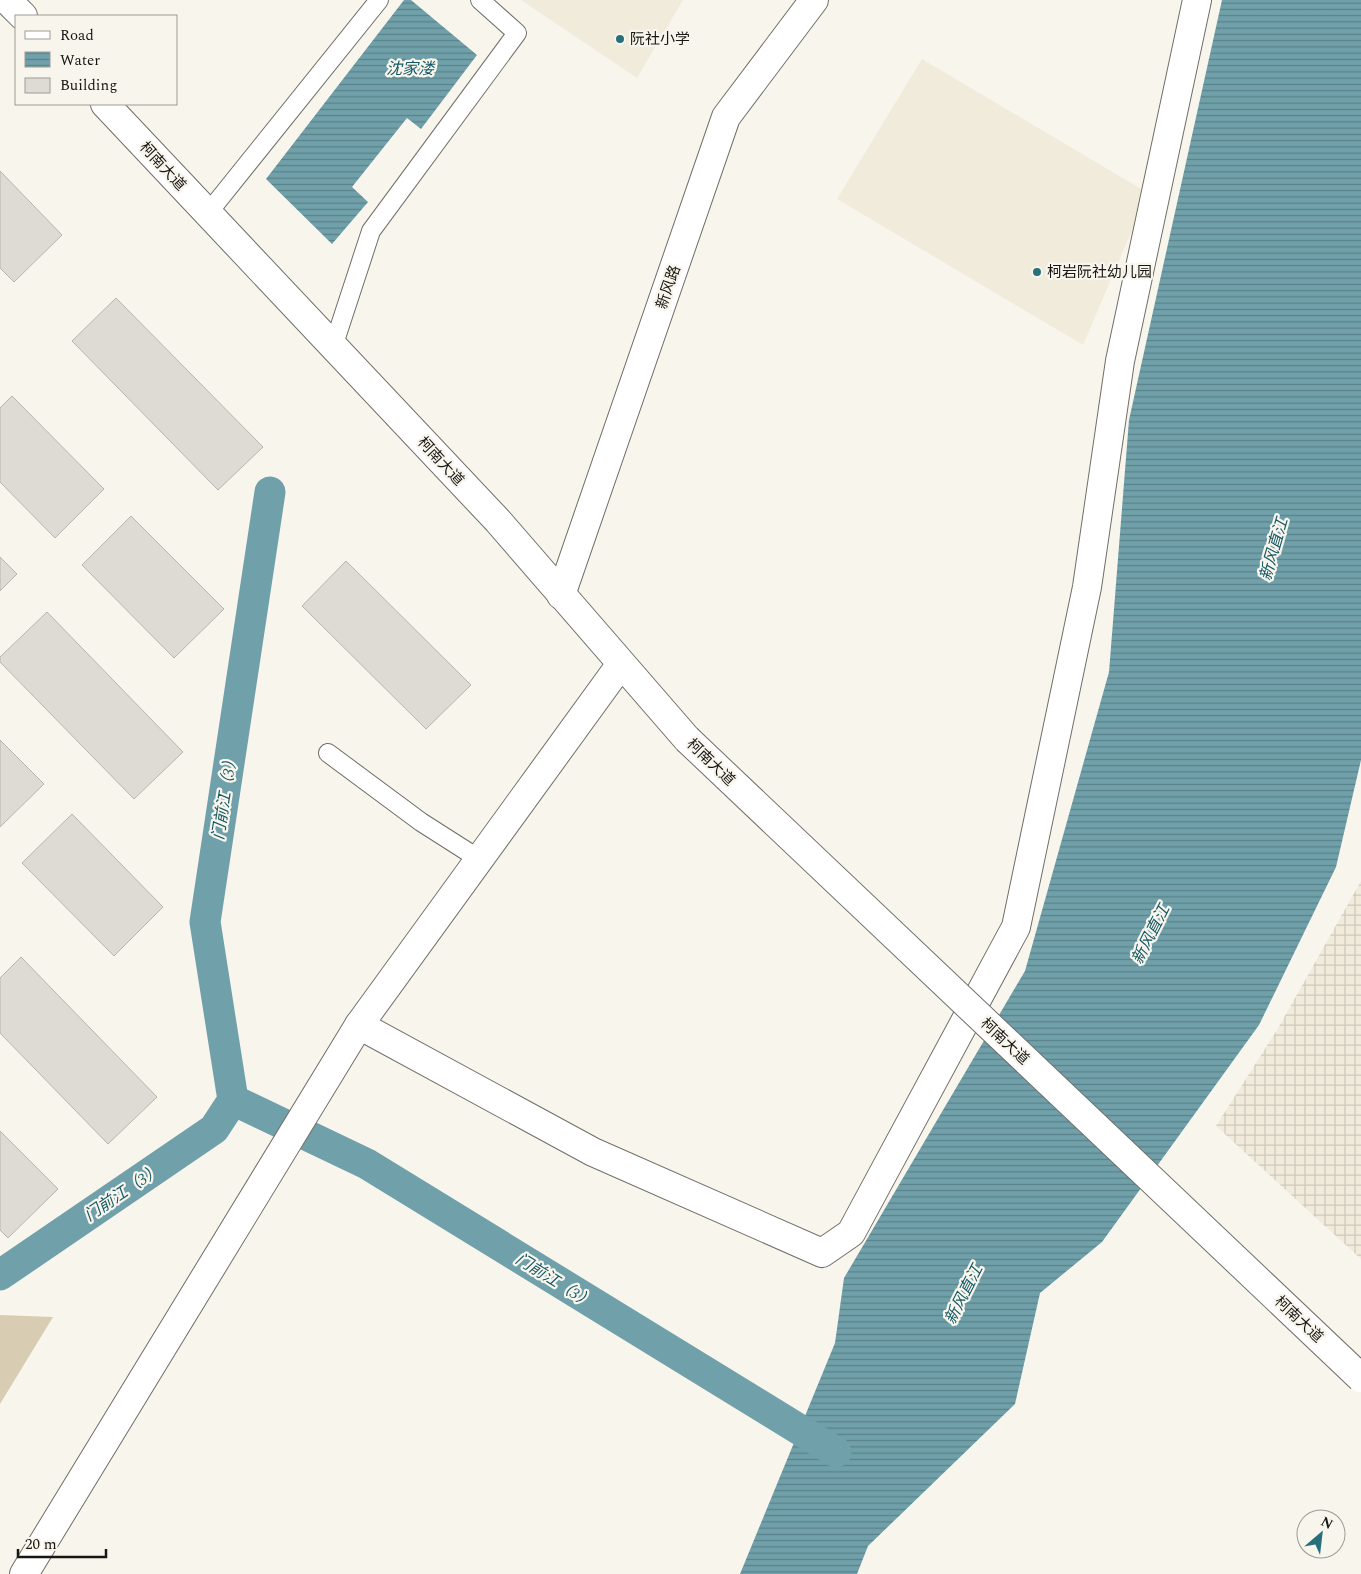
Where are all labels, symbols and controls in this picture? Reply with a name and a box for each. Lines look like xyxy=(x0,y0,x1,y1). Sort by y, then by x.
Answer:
legend xyxy=(15,15,178,105)
text: Road xyxy=(60,24,94,47)
place label: 阮社小学 xyxy=(630,28,690,51)
marker: 阮社小学 xyxy=(614,33,626,45)
text: Water xyxy=(60,49,100,72)
water label: 沈家溇 xyxy=(386,57,436,81)
text: Building xyxy=(60,74,117,97)
street label: 柯南大道 xyxy=(134,137,192,196)
place label: 柯岩阮社幼儿园 xyxy=(1047,261,1152,284)
street label: 新风路 xyxy=(650,262,687,312)
marker: 柯岩阮社幼儿园 xyxy=(1031,266,1043,278)
street label: 柯南大道 xyxy=(412,432,470,491)
water label: 新风直江 xyxy=(1254,513,1295,583)
street label: 柯南大道 xyxy=(681,733,740,791)
water label: 门前江（3） xyxy=(206,751,244,841)
water label: 新风直江 xyxy=(1126,899,1177,968)
street label: 柯南大道 xyxy=(975,1012,1034,1070)
water label: 门前江（3） xyxy=(79,1158,166,1227)
water label: 门前江（3） xyxy=(511,1247,598,1314)
water label: 新风直江 xyxy=(939,1259,990,1328)
street label: 柯南大道 xyxy=(1269,1290,1328,1348)
north arrow xyxy=(1296,1509,1346,1559)
text: N xyxy=(1317,1511,1337,1535)
scale bar xyxy=(18,1526,105,1558)
text: 20 m xyxy=(25,1533,57,1556)

